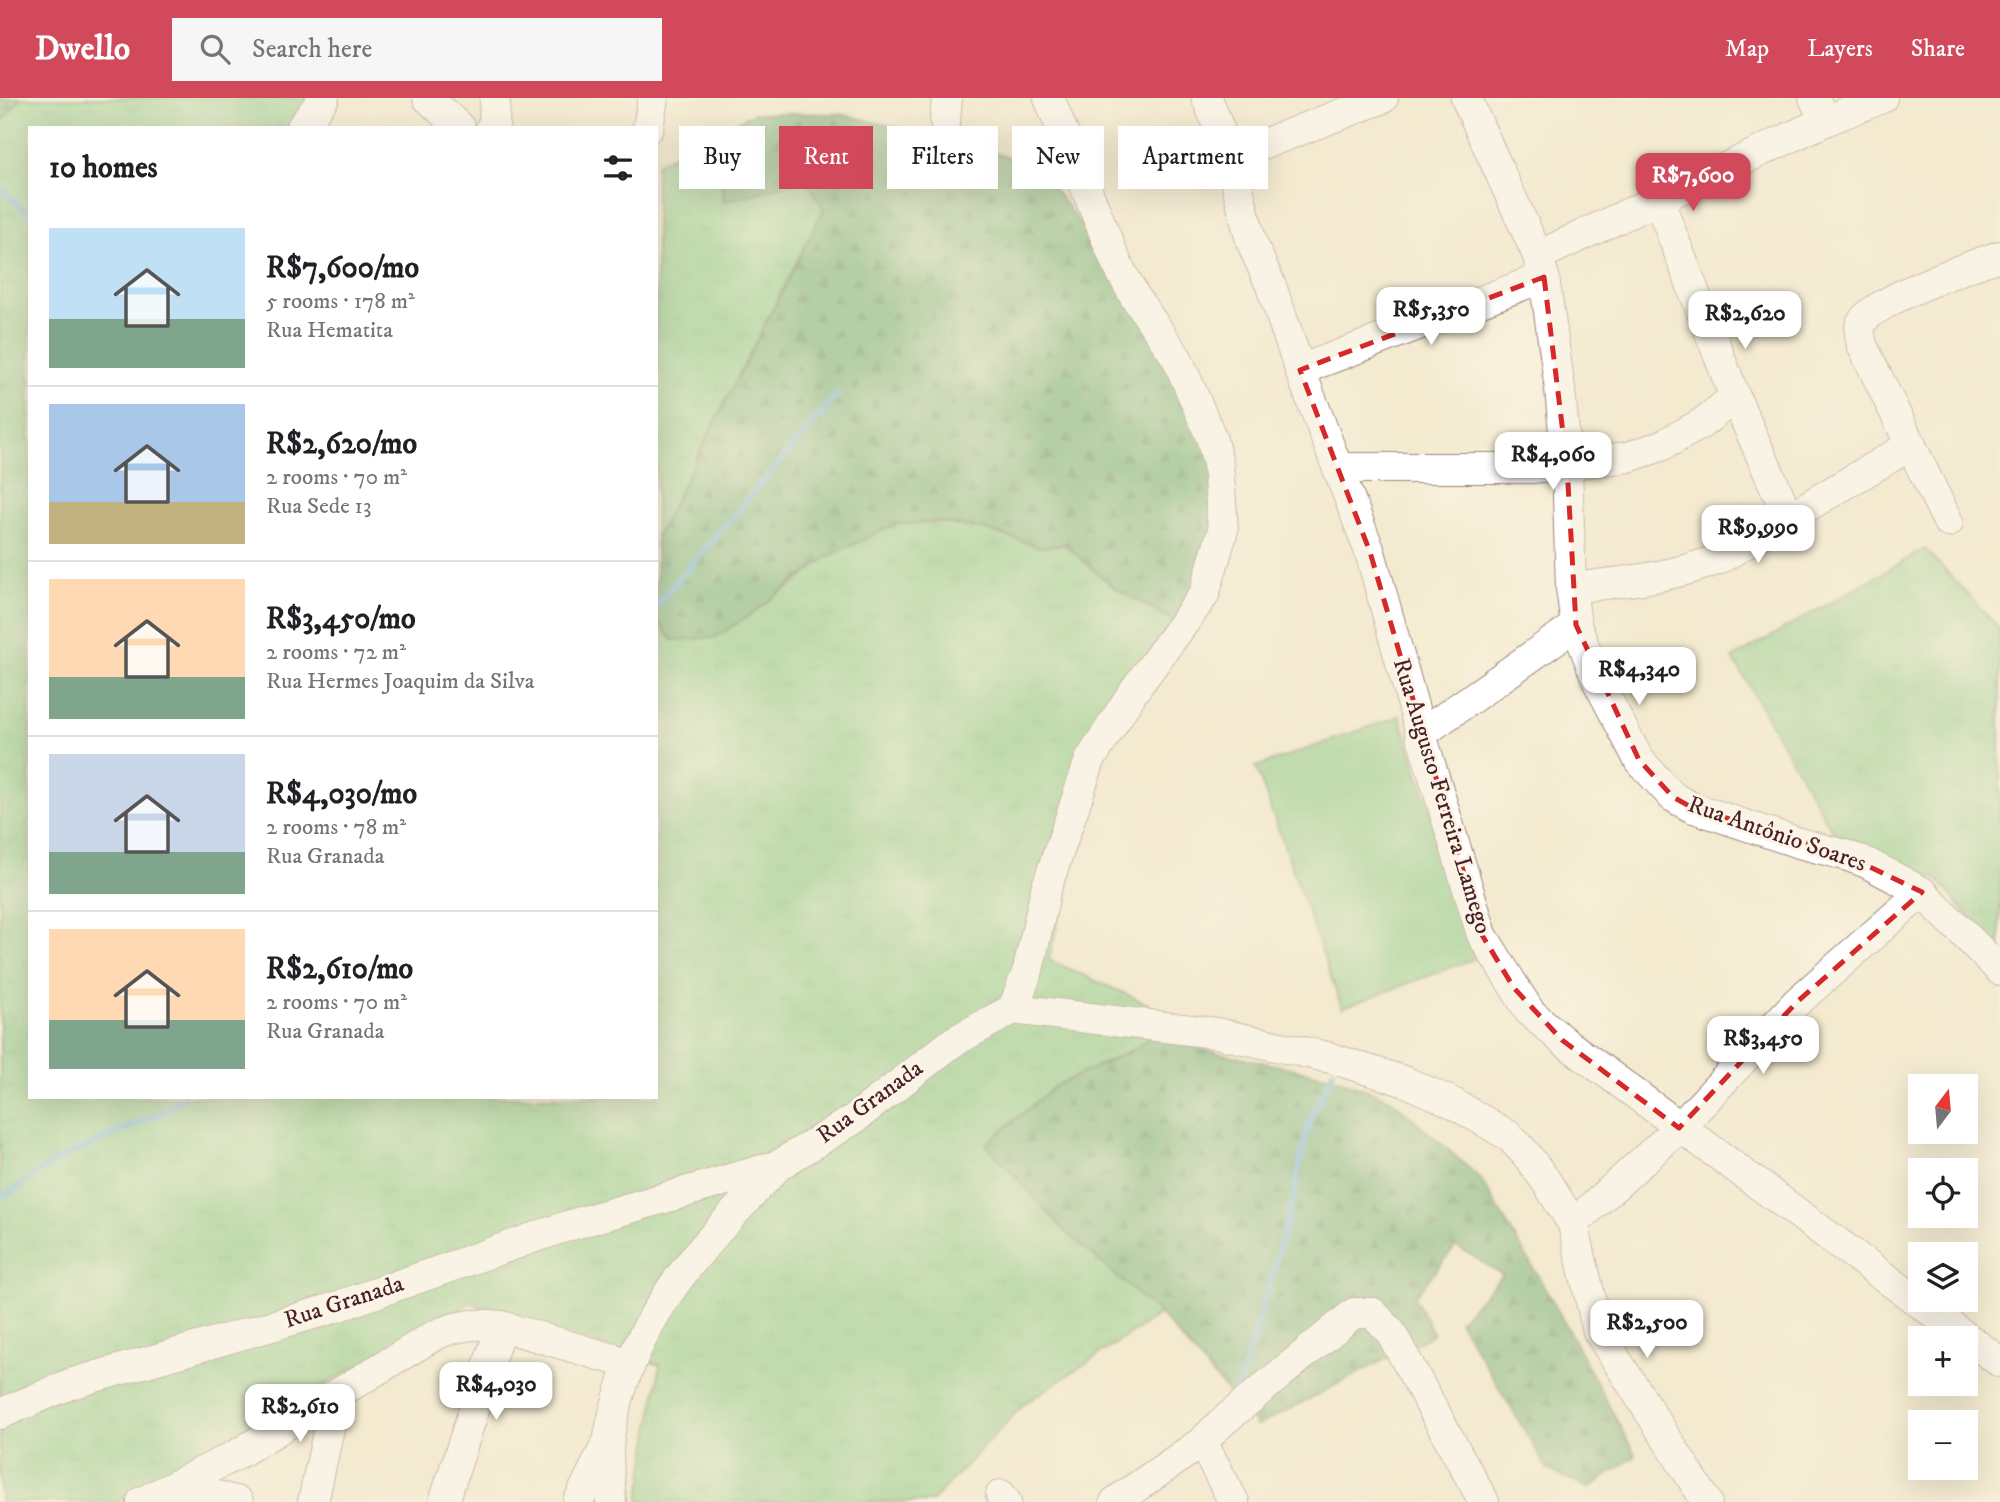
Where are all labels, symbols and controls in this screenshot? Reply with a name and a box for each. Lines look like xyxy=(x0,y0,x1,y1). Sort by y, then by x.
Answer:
search box xyxy=(172,18,662,81)
text: Dwello xyxy=(35,29,130,70)
icon: search xyxy=(196,30,234,68)
text: Search here xyxy=(252,33,372,66)
text: Map xyxy=(1725,34,1769,64)
text: Layers xyxy=(1807,34,1873,64)
text: Share xyxy=(1911,34,1965,64)
chip: Buy xyxy=(679,126,765,189)
chip: Rent xyxy=(779,126,873,189)
chip: Filters xyxy=(887,126,998,189)
chip: New xyxy=(1012,126,1104,189)
chip: Apartment xyxy=(1118,126,1268,189)
icon: filters xyxy=(599,149,637,187)
text: 10 homes xyxy=(49,150,158,187)
pin: R$7,600 xyxy=(1628,153,1758,213)
text: R$7,600 xyxy=(1652,161,1734,190)
text: R$7,600/mo xyxy=(266,250,419,287)
icon: home xyxy=(105,256,189,340)
text: 5 rooms · 178 m² xyxy=(266,287,415,316)
pin: R$5,350 xyxy=(1366,288,1496,347)
pin: R$2,620 xyxy=(1680,292,1810,351)
text: R$5,350 xyxy=(1392,295,1470,324)
text: R$2,620 xyxy=(1704,299,1786,328)
text: Rua Hematita xyxy=(266,316,393,345)
text: R$2,620/mo xyxy=(266,426,417,463)
icon: home xyxy=(105,432,189,516)
pin: R$4,060 xyxy=(1488,432,1618,492)
text: R$4,060 xyxy=(1511,440,1595,469)
text: 2 rooms · 70 m² xyxy=(266,463,407,492)
text: Rua Sede 13 xyxy=(266,492,372,521)
pin: R$9,990 xyxy=(1693,505,1823,565)
text: R$9,990 xyxy=(1718,513,1798,542)
text: R$3,450/mo xyxy=(266,601,416,638)
icon: home xyxy=(105,607,189,691)
text: 2 rooms · 72 m² xyxy=(266,638,406,667)
pin: R$4,340 xyxy=(1574,648,1704,707)
street label: Rua Augusto Ferreira Lamego xyxy=(1386,655,1498,937)
text: R$4,340 xyxy=(1598,655,1680,684)
text: Rua Hermes Joaquim da Silva xyxy=(266,667,535,696)
text: R$4,030/mo xyxy=(266,776,417,813)
icon: home xyxy=(105,782,189,866)
street label: Rua Antônio Soares xyxy=(1684,789,1870,879)
text: 2 rooms · 78 m² xyxy=(266,813,406,842)
text: Rua Granada xyxy=(266,842,385,871)
text: R$2,610/mo xyxy=(266,951,413,988)
icon: home xyxy=(105,957,189,1041)
text: 2 rooms · 70 m² xyxy=(266,988,407,1017)
pin: R$3,450 xyxy=(1698,1016,1828,1076)
text: Rua Granada xyxy=(266,1017,385,1046)
text: R$3,450 xyxy=(1723,1024,1803,1053)
street label: Rua Granada xyxy=(811,1053,930,1150)
north arrow xyxy=(1908,1074,1978,1144)
map controls xyxy=(1908,1074,1978,1480)
button: locate xyxy=(1908,1158,1978,1228)
button: layers xyxy=(1908,1242,1978,1312)
street label: Rua Granada xyxy=(281,1268,408,1335)
pin: R$2,500 xyxy=(1582,1300,1712,1360)
text: R$2,500 xyxy=(1606,1308,1688,1337)
button: + xyxy=(1908,1326,1978,1396)
pin: R$4,030 xyxy=(431,1362,561,1422)
text: R$4,030 xyxy=(455,1370,537,1399)
pin: R$2,610 xyxy=(235,1384,365,1444)
text: R$2,610 xyxy=(261,1392,339,1421)
button: − xyxy=(1908,1410,1978,1480)

